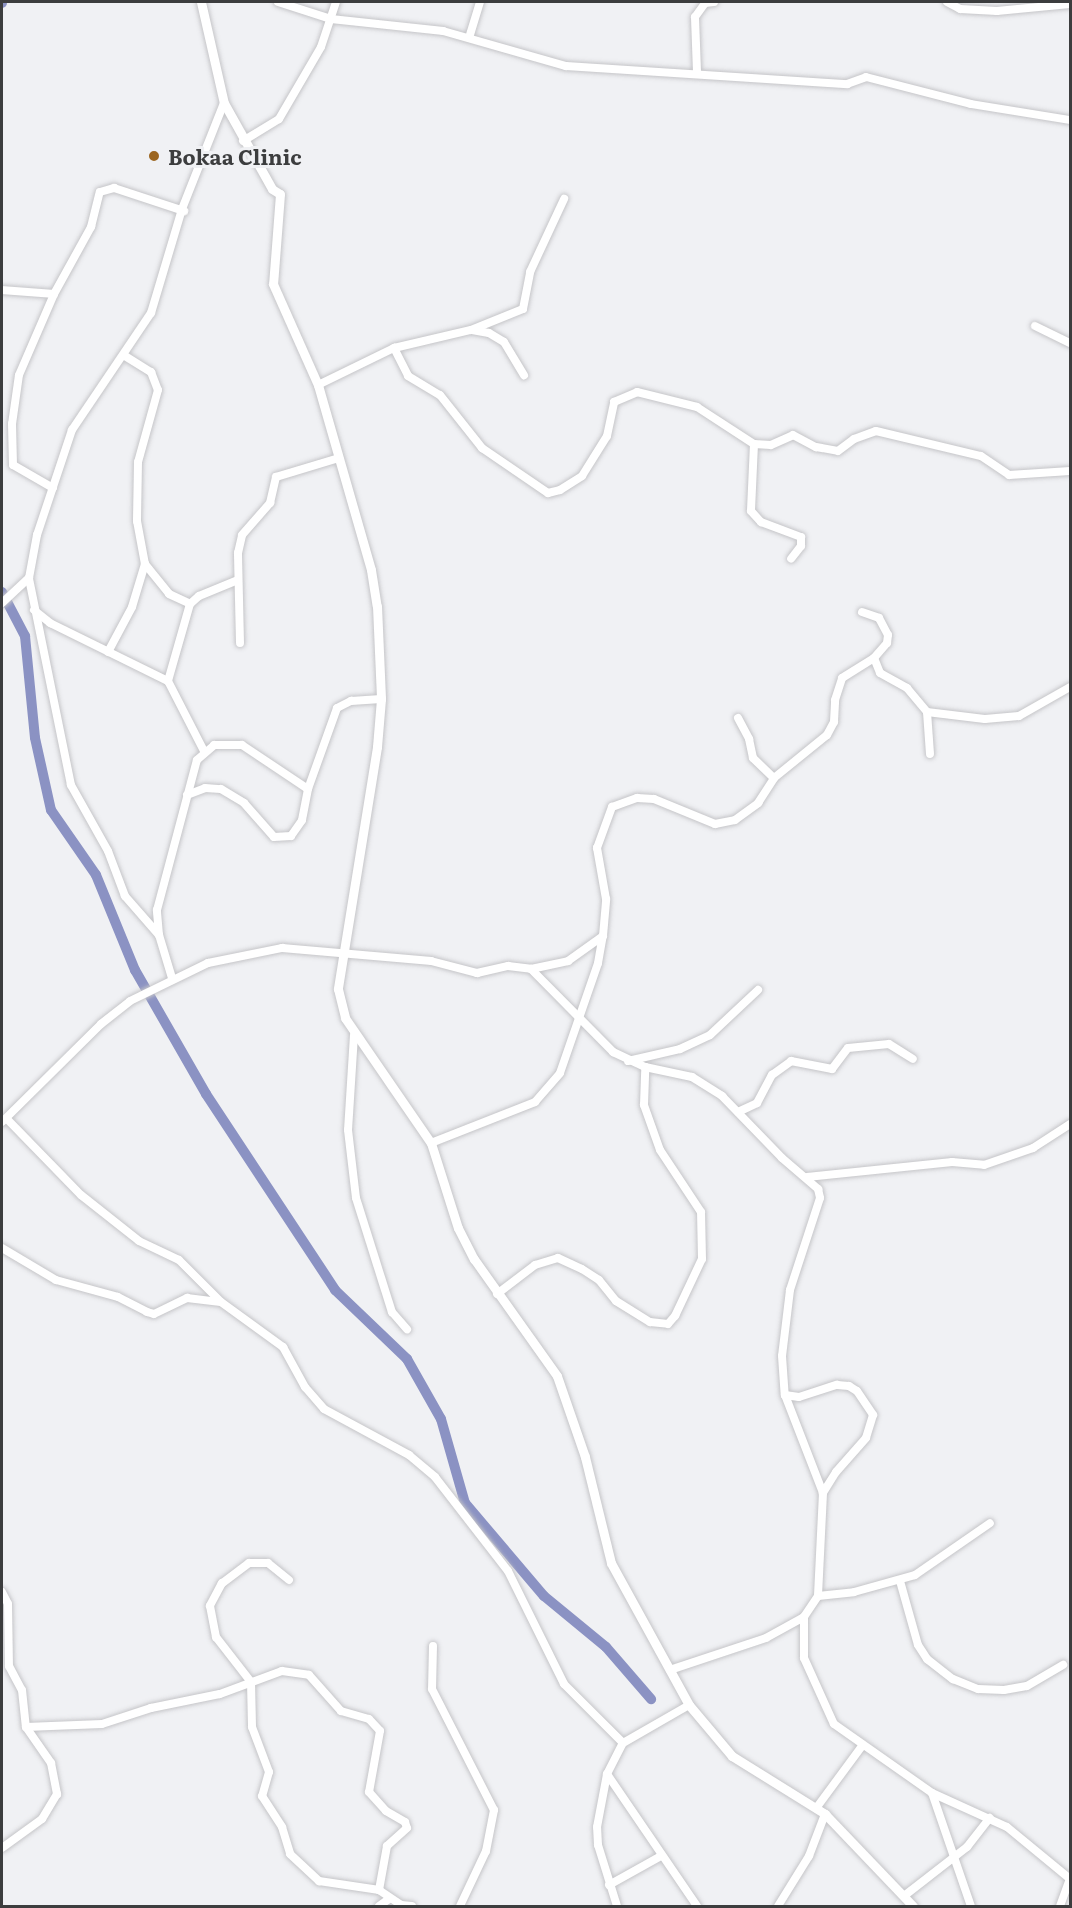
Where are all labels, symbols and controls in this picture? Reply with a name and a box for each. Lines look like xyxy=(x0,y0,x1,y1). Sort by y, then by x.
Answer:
place label: Bokaa Clinic xyxy=(168,143,302,169)
marker: Bokaa Clinic xyxy=(145,147,163,165)

